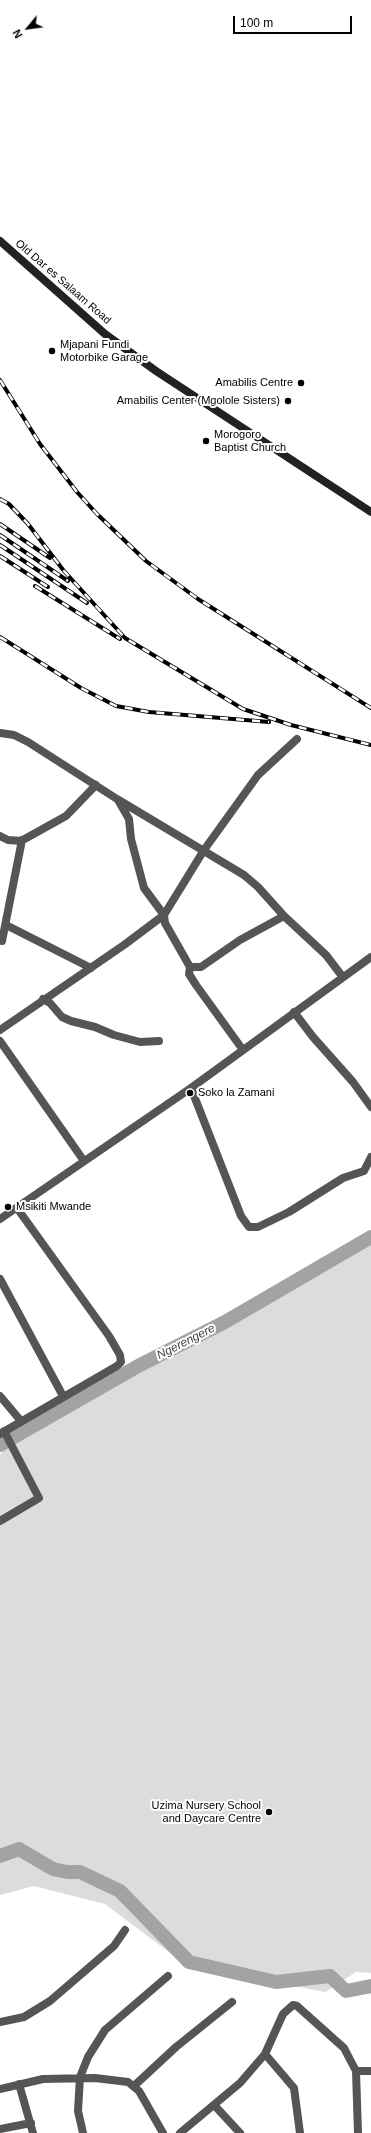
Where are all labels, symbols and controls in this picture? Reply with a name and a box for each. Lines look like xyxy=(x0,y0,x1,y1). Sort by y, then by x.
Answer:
north arrow xyxy=(8,8,48,48)
scale bar xyxy=(235,8,354,34)
text: 100 m xyxy=(240,16,273,30)
text: N xyxy=(10,27,25,40)
street label: Old Dar es Salaam Road xyxy=(13,237,113,327)
place label: Mjapani Fundi Motorbike Garage xyxy=(60,338,148,364)
marker: Mjapani Fundi Motorbike Garage xyxy=(47,346,57,356)
place label: Amabilis Centre xyxy=(215,376,293,390)
marker: Amabilis Centre xyxy=(296,378,306,388)
place label: Amabilis Center (Mgolole Sisters) xyxy=(117,394,280,408)
marker: Amabilis Center (Mgolole Sisters) xyxy=(283,396,293,406)
place label: Morogoro Baptist Church xyxy=(214,428,286,454)
marker: Morogoro Baptist Church xyxy=(201,436,211,446)
place label: Soko la Zamani xyxy=(198,1086,274,1100)
marker: Soko la Zamani xyxy=(185,1088,195,1098)
place label: Msikiti Mwande xyxy=(16,1200,91,1214)
marker: Msikiti Mwande xyxy=(3,1202,13,1212)
water label: Ngerengere xyxy=(154,1321,218,1363)
place label: Uzima Nursery School and Daycare Centre xyxy=(152,1799,261,1825)
marker: Uzima Nursery School and Daycare Centre xyxy=(264,1807,274,1817)

